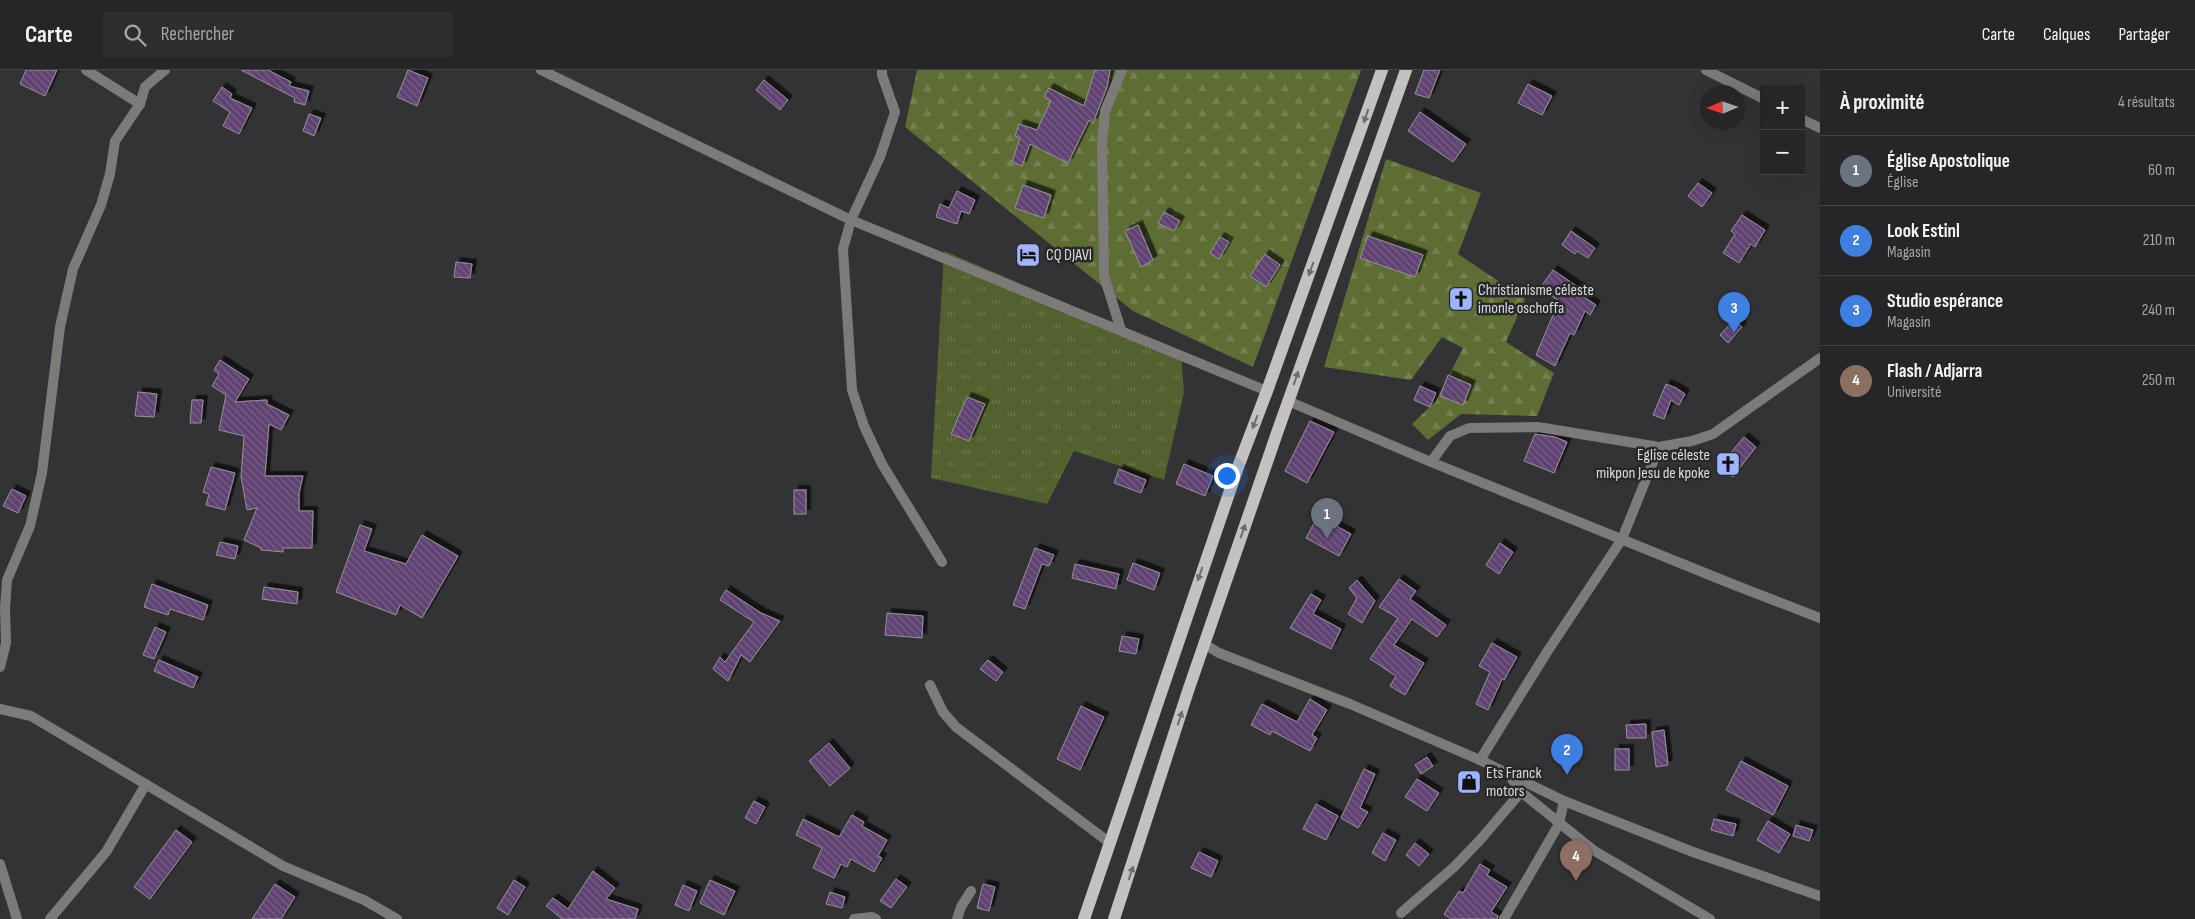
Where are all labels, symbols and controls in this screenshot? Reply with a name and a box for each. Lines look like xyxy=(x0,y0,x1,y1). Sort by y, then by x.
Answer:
search box xyxy=(103,12,453,57)
text: Carte xyxy=(25,20,73,49)
icon: search xyxy=(121,21,149,49)
text: Rechercher xyxy=(161,23,234,46)
text: Carte xyxy=(1982,24,2015,45)
text: Calques xyxy=(2043,24,2090,45)
text: Partager xyxy=(2118,24,2170,45)
north arrow xyxy=(1700,85,1745,130)
map controls xyxy=(1760,85,1805,175)
button: + xyxy=(1760,85,1805,130)
text: À proximité xyxy=(1840,90,1925,115)
text: 4 résultats xyxy=(2118,93,2175,112)
one-way arrow xyxy=(1362,109,1370,124)
button: − xyxy=(1760,130,1805,175)
text: Église Apostolique xyxy=(1887,150,2010,173)
text: 1 xyxy=(1853,161,1859,180)
text: 60 m xyxy=(2148,161,2175,180)
text: Église xyxy=(1887,173,1918,192)
text: Look Estinl xyxy=(1887,220,1960,243)
text: 2 xyxy=(1852,231,1860,250)
text: 210 m xyxy=(2143,231,2175,250)
hotel icon: CQ DJAVI xyxy=(1015,242,1041,268)
text: Magasin xyxy=(1887,243,1931,262)
place label: CQ DJAVI xyxy=(1046,246,1092,265)
one-way arrow xyxy=(1307,262,1315,277)
place label: Christianisme céleste imonle oschoffa xyxy=(1478,281,1594,318)
church icon: Christianisme céleste imonle oschoffa xyxy=(1448,286,1474,312)
text: Studio espérance xyxy=(1887,290,2003,313)
pin: 3 xyxy=(1718,292,1750,333)
text: 3 xyxy=(1852,301,1860,320)
text: 240 m xyxy=(2142,301,2175,320)
text: Magasin xyxy=(1887,313,1931,332)
text: Flash / Adjarra xyxy=(1887,360,1982,383)
one-way arrow xyxy=(1293,370,1300,385)
text: 4 xyxy=(1852,371,1860,390)
text: 250 m xyxy=(2142,371,2175,390)
text: Université xyxy=(1887,383,1942,402)
one-way arrow xyxy=(1251,414,1259,429)
place label: Eglise céleste mikpon Jesu de kpoke xyxy=(1596,446,1710,483)
church icon: Eglise céleste mikpon Jesu de kpoke xyxy=(1715,451,1741,477)
your location xyxy=(1214,463,1240,489)
pin: 1 xyxy=(1311,498,1343,539)
one-way arrow xyxy=(1239,523,1247,538)
one-way arrow xyxy=(1196,567,1203,582)
one-way arrow xyxy=(1176,710,1184,725)
pin: 2 xyxy=(1551,734,1583,775)
place label: Ets Franck motors xyxy=(1486,764,1542,801)
shop icon: Ets Franck motors xyxy=(1456,769,1482,795)
pin: 4 xyxy=(1560,840,1592,881)
one-way arrow xyxy=(1127,865,1135,880)

